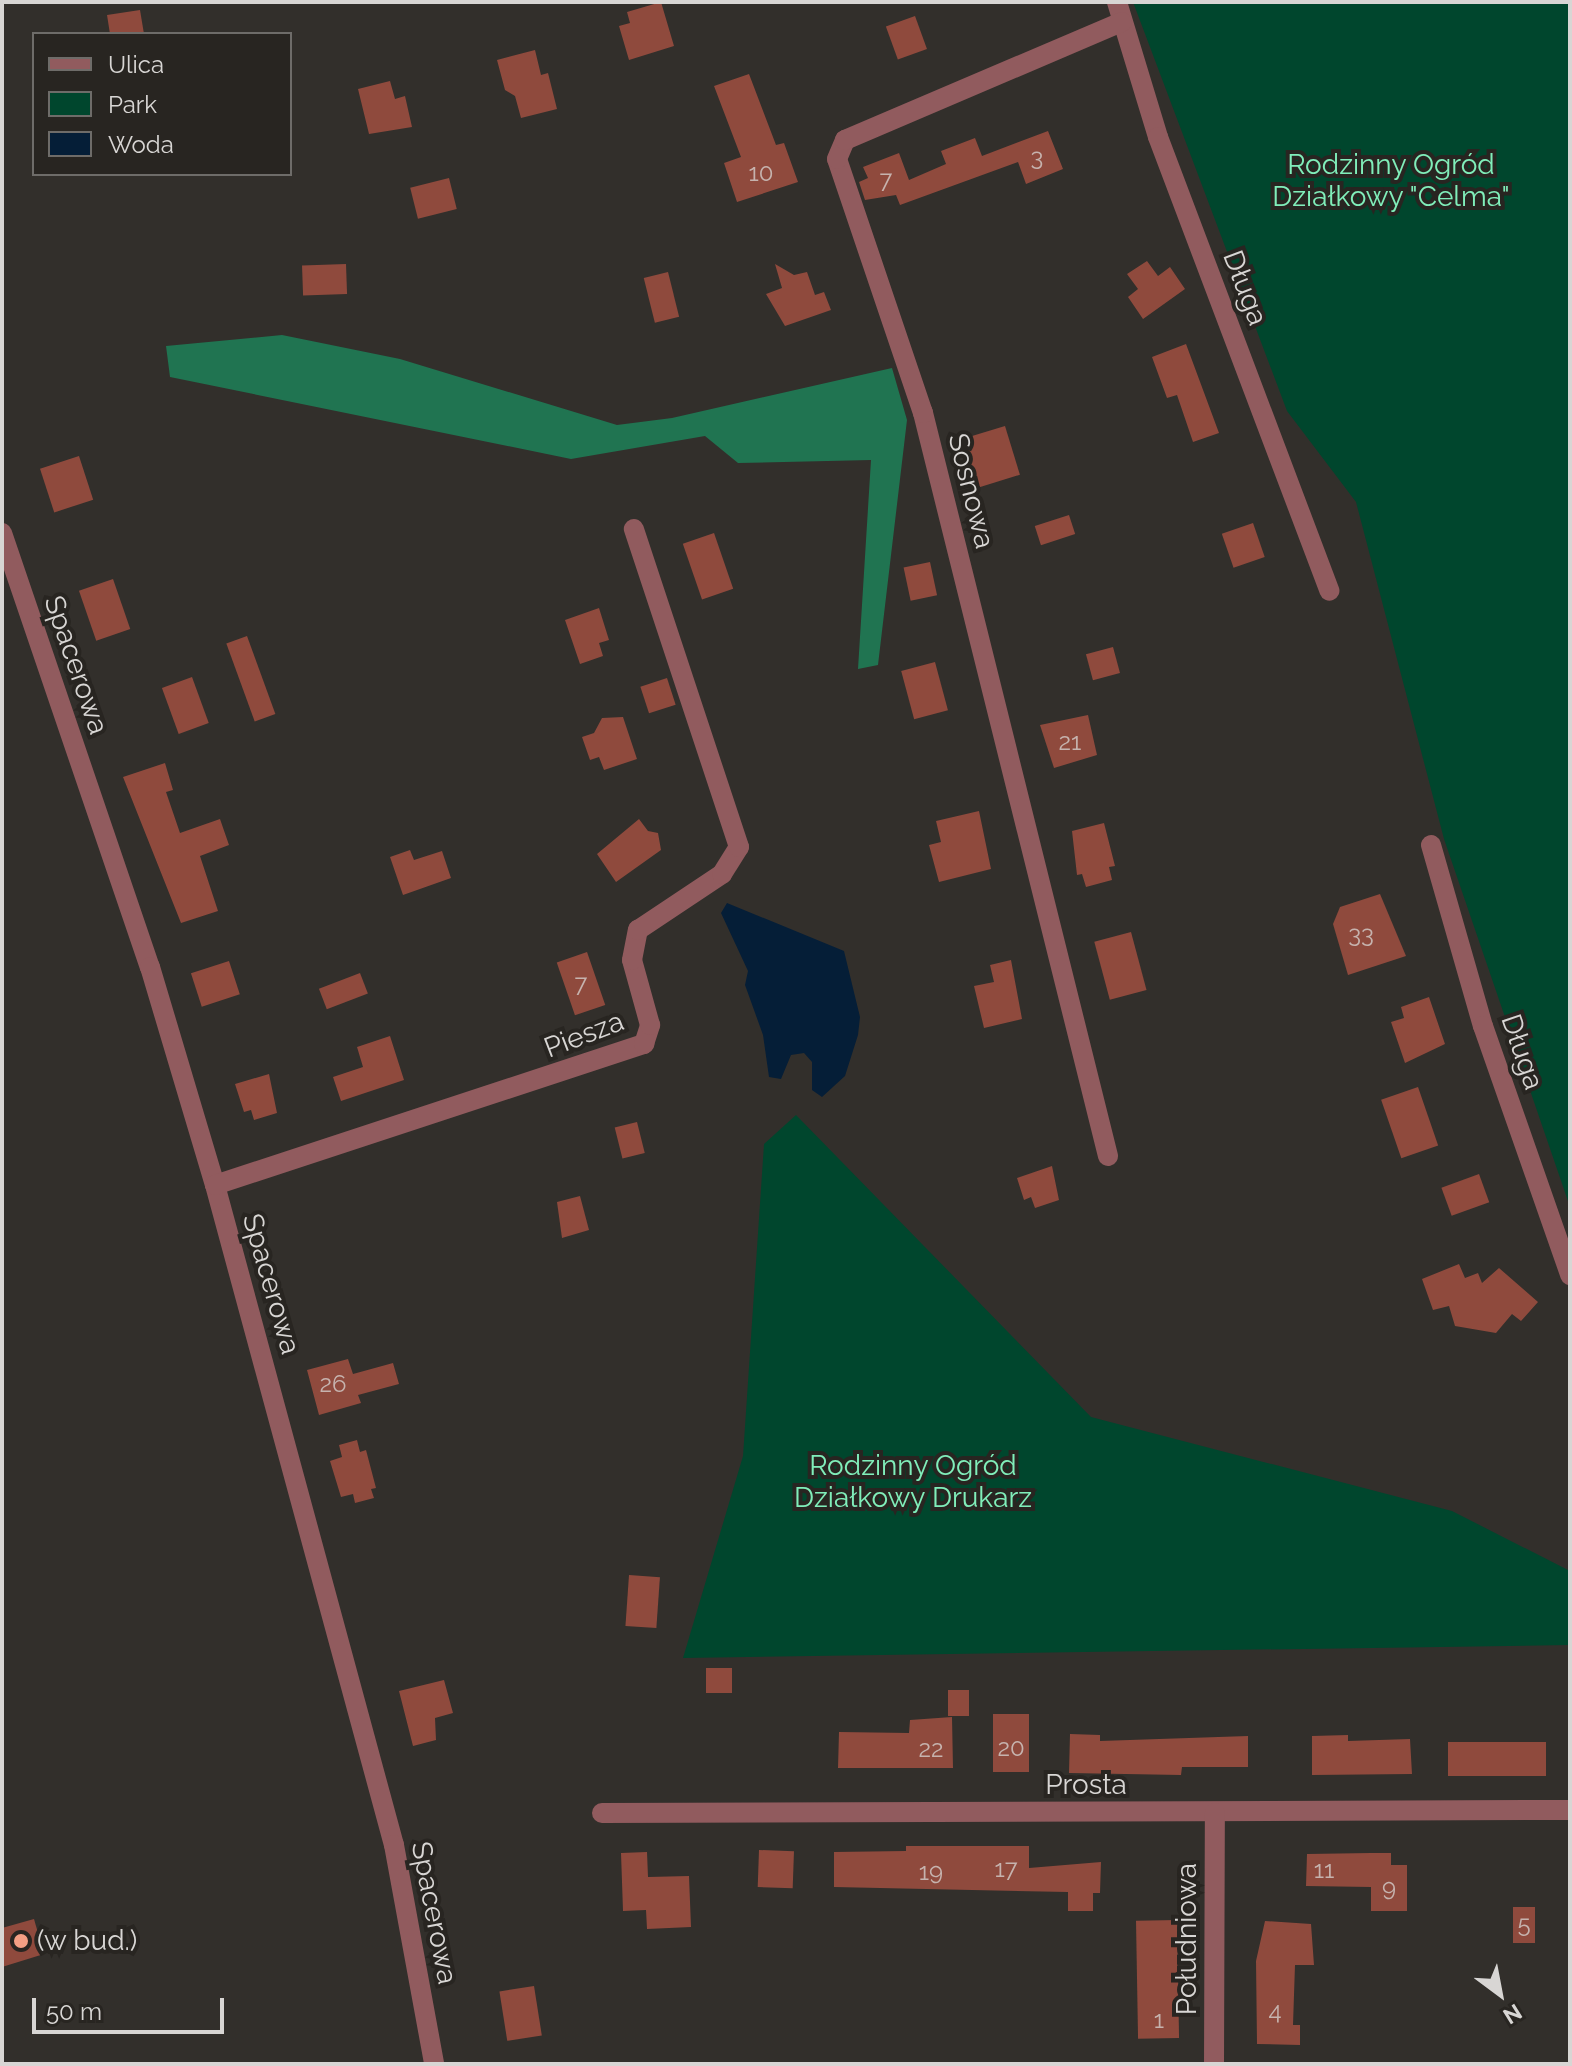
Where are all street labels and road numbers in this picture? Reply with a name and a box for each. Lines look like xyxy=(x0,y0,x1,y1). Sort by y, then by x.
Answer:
street label: Długa xyxy=(1215,246,1275,330)
street label: Sosnowa xyxy=(941,430,1001,552)
street label: Spacerowa xyxy=(37,591,115,739)
street label: Piesza xyxy=(539,1005,629,1065)
street label: Długa xyxy=(1494,1010,1550,1094)
street label: Spacerowa xyxy=(235,1210,307,1358)
street label: Prosta xyxy=(1045,1768,1127,1802)
street label: Spacerowa xyxy=(404,1839,464,1987)
street label: Południowa xyxy=(1170,1863,1204,2015)

